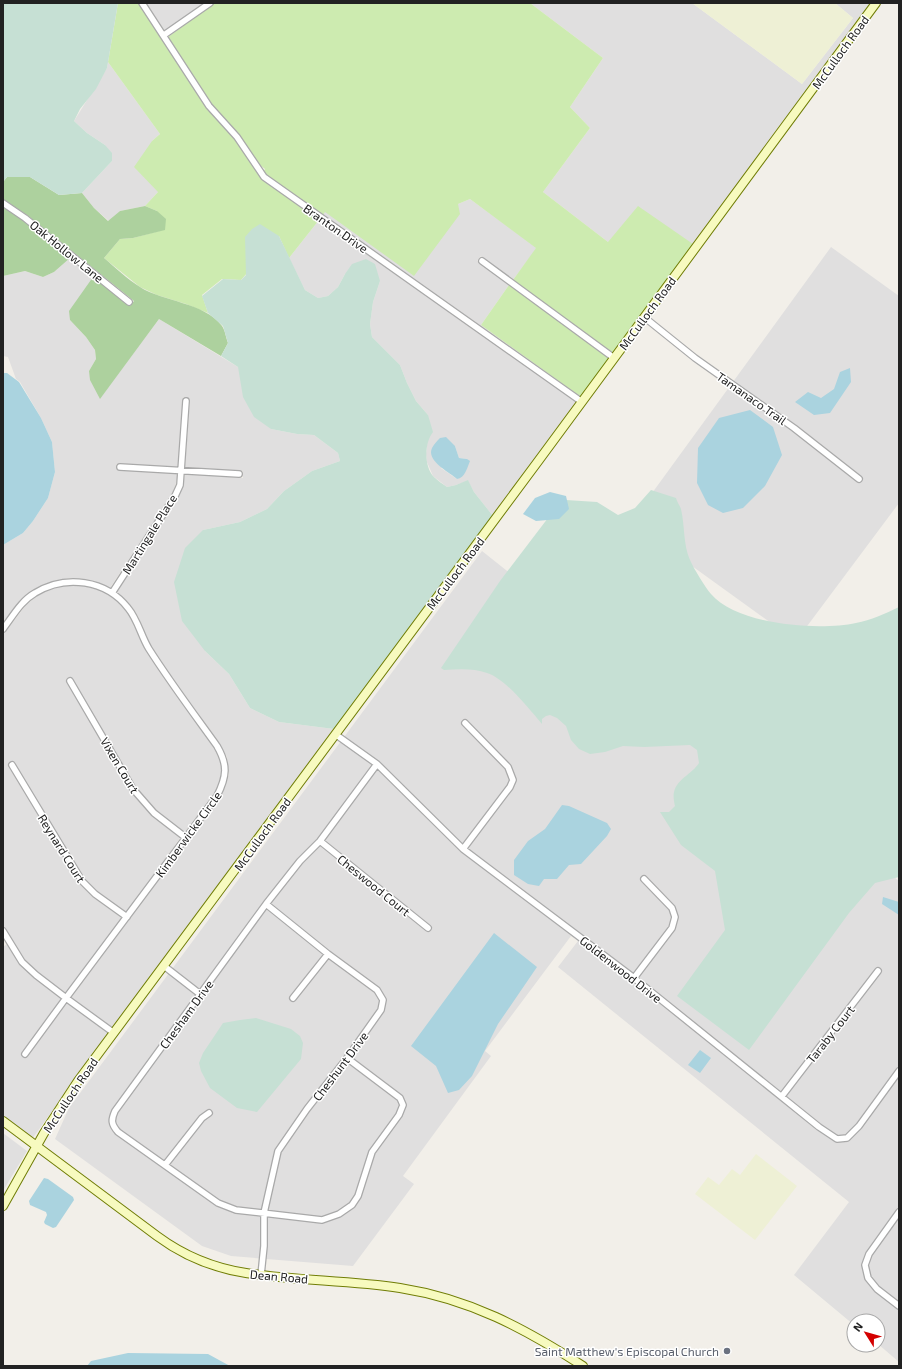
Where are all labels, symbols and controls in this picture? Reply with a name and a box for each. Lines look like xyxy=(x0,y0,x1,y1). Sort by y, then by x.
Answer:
street label: McCulloch Road xyxy=(809,13,871,91)
street label: Branton Drive xyxy=(301,201,371,255)
street label: Oak Hollow Lane xyxy=(27,217,107,285)
street label: McCulloch Road xyxy=(616,274,678,352)
street label: Tamanaco Trail xyxy=(714,369,790,427)
street label: Martingale Place xyxy=(119,491,179,577)
street label: McCulloch Road xyxy=(423,534,487,612)
street label: Vixen Court xyxy=(98,735,142,796)
street label: Kimberwicke Circle xyxy=(152,788,224,880)
street label: McCulloch Road xyxy=(231,795,293,873)
street label: Reynard Court xyxy=(35,811,89,885)
street label: Cheswood Court xyxy=(335,851,413,919)
street label: Goldenwood Drive xyxy=(577,933,665,1005)
street label: Chesham Drive xyxy=(156,977,216,1051)
street label: Taraby Court xyxy=(803,1002,857,1066)
street label: Cheshunt Drive xyxy=(309,1029,371,1103)
street label: McCulloch Road xyxy=(40,1055,100,1135)
street label: Dean Road xyxy=(249,1266,309,1286)
north arrow xyxy=(846,1313,886,1353)
text: N xyxy=(850,1320,865,1334)
place label: Saint Matthew's Episcopal Church xyxy=(535,1344,719,1358)
marker: Saint Matthew's Episcopal Church xyxy=(722,1346,732,1356)

